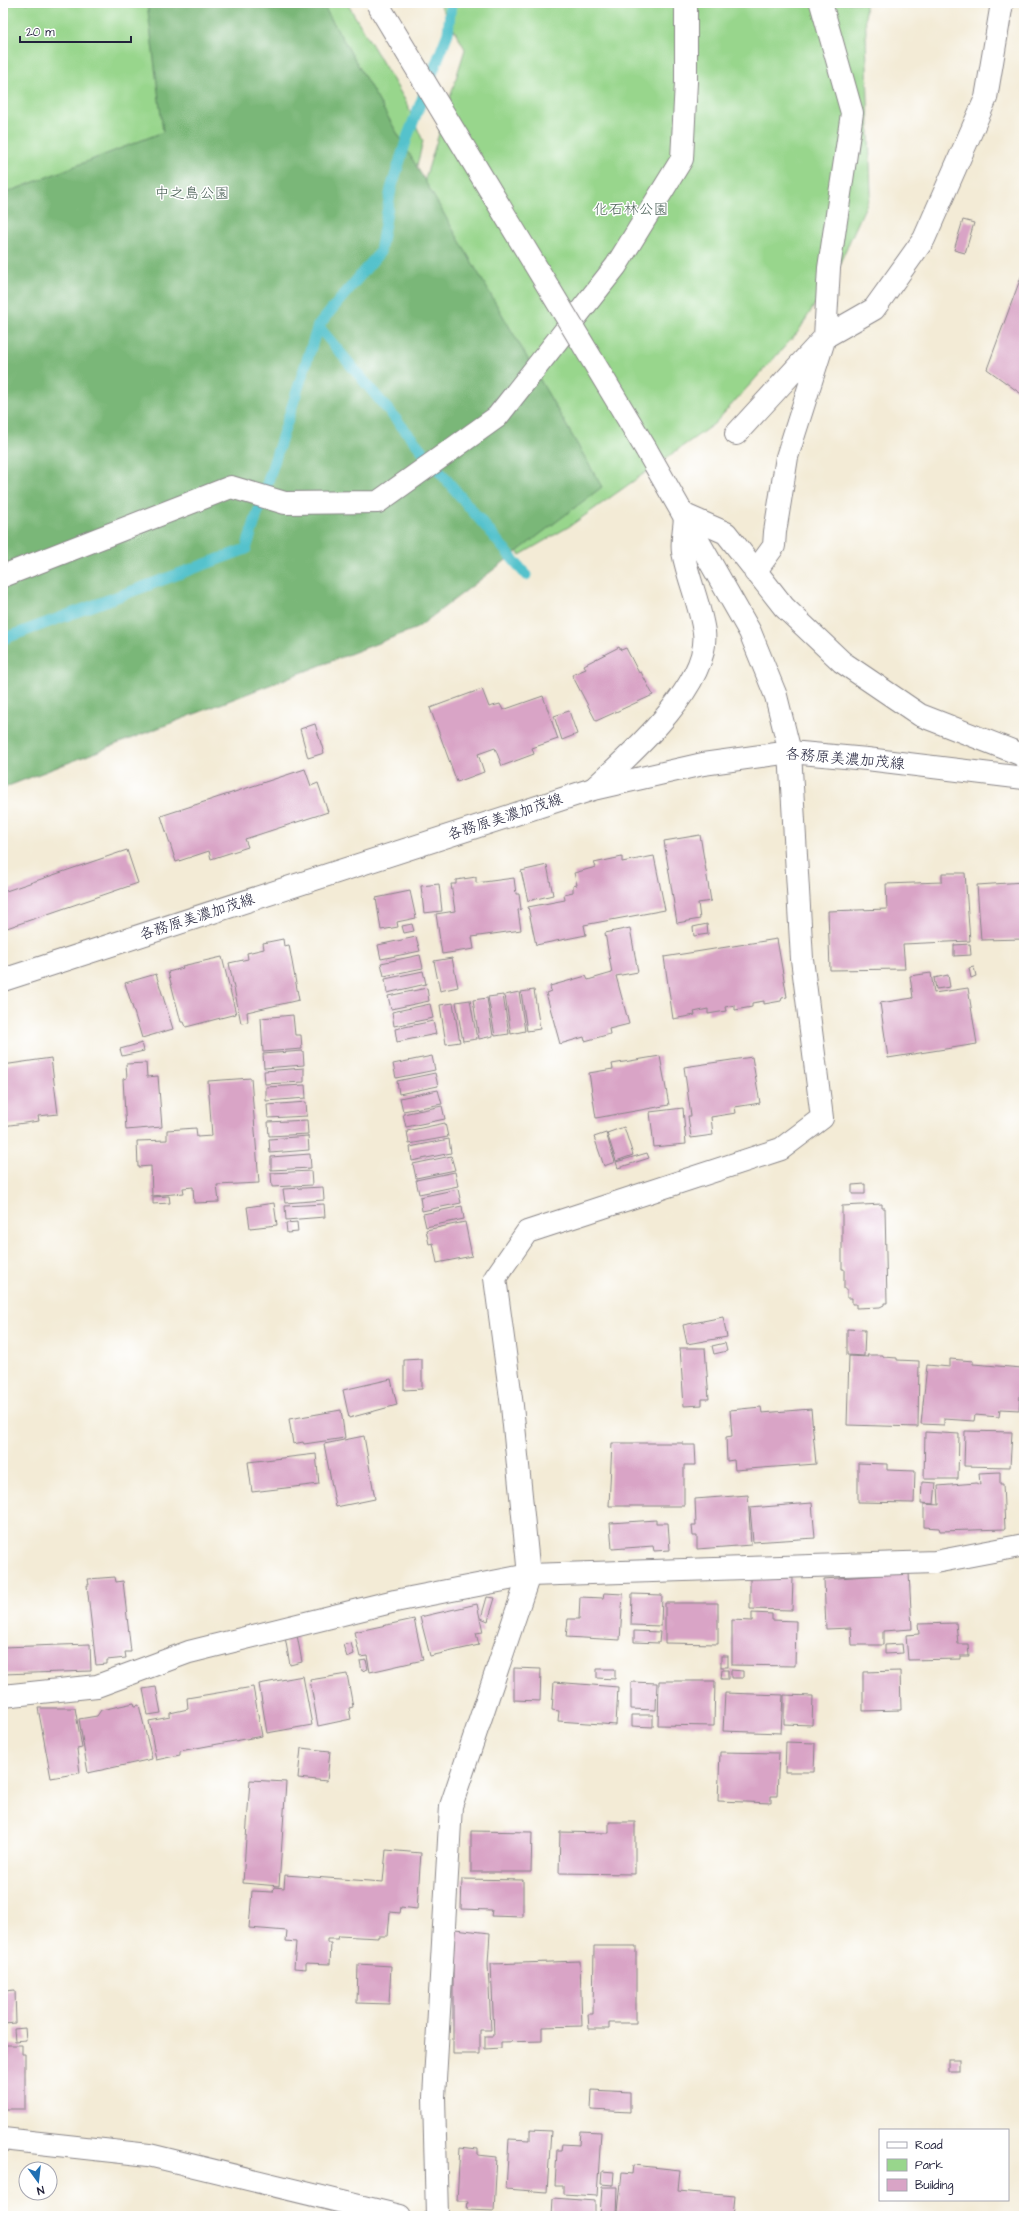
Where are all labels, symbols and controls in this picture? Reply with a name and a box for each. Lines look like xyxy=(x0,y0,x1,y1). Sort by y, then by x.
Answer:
scale bar xyxy=(20,18,131,44)
text: 20 m xyxy=(26,24,55,41)
park label: 中之島公園 xyxy=(154,183,230,204)
park label: 化石林公園 xyxy=(593,199,669,220)
street label: 各務原美濃加茂線 xyxy=(784,743,906,775)
street label: 各務原美濃加茂線 xyxy=(445,788,565,846)
street label: 各務原美濃加茂線 xyxy=(137,888,257,946)
legend xyxy=(879,2129,1009,2201)
text: Road xyxy=(915,2137,943,2154)
text: Park xyxy=(915,2157,943,2174)
north arrow xyxy=(18,2161,58,2201)
text: Building xyxy=(915,2177,953,2195)
text: N xyxy=(35,2182,46,2198)

